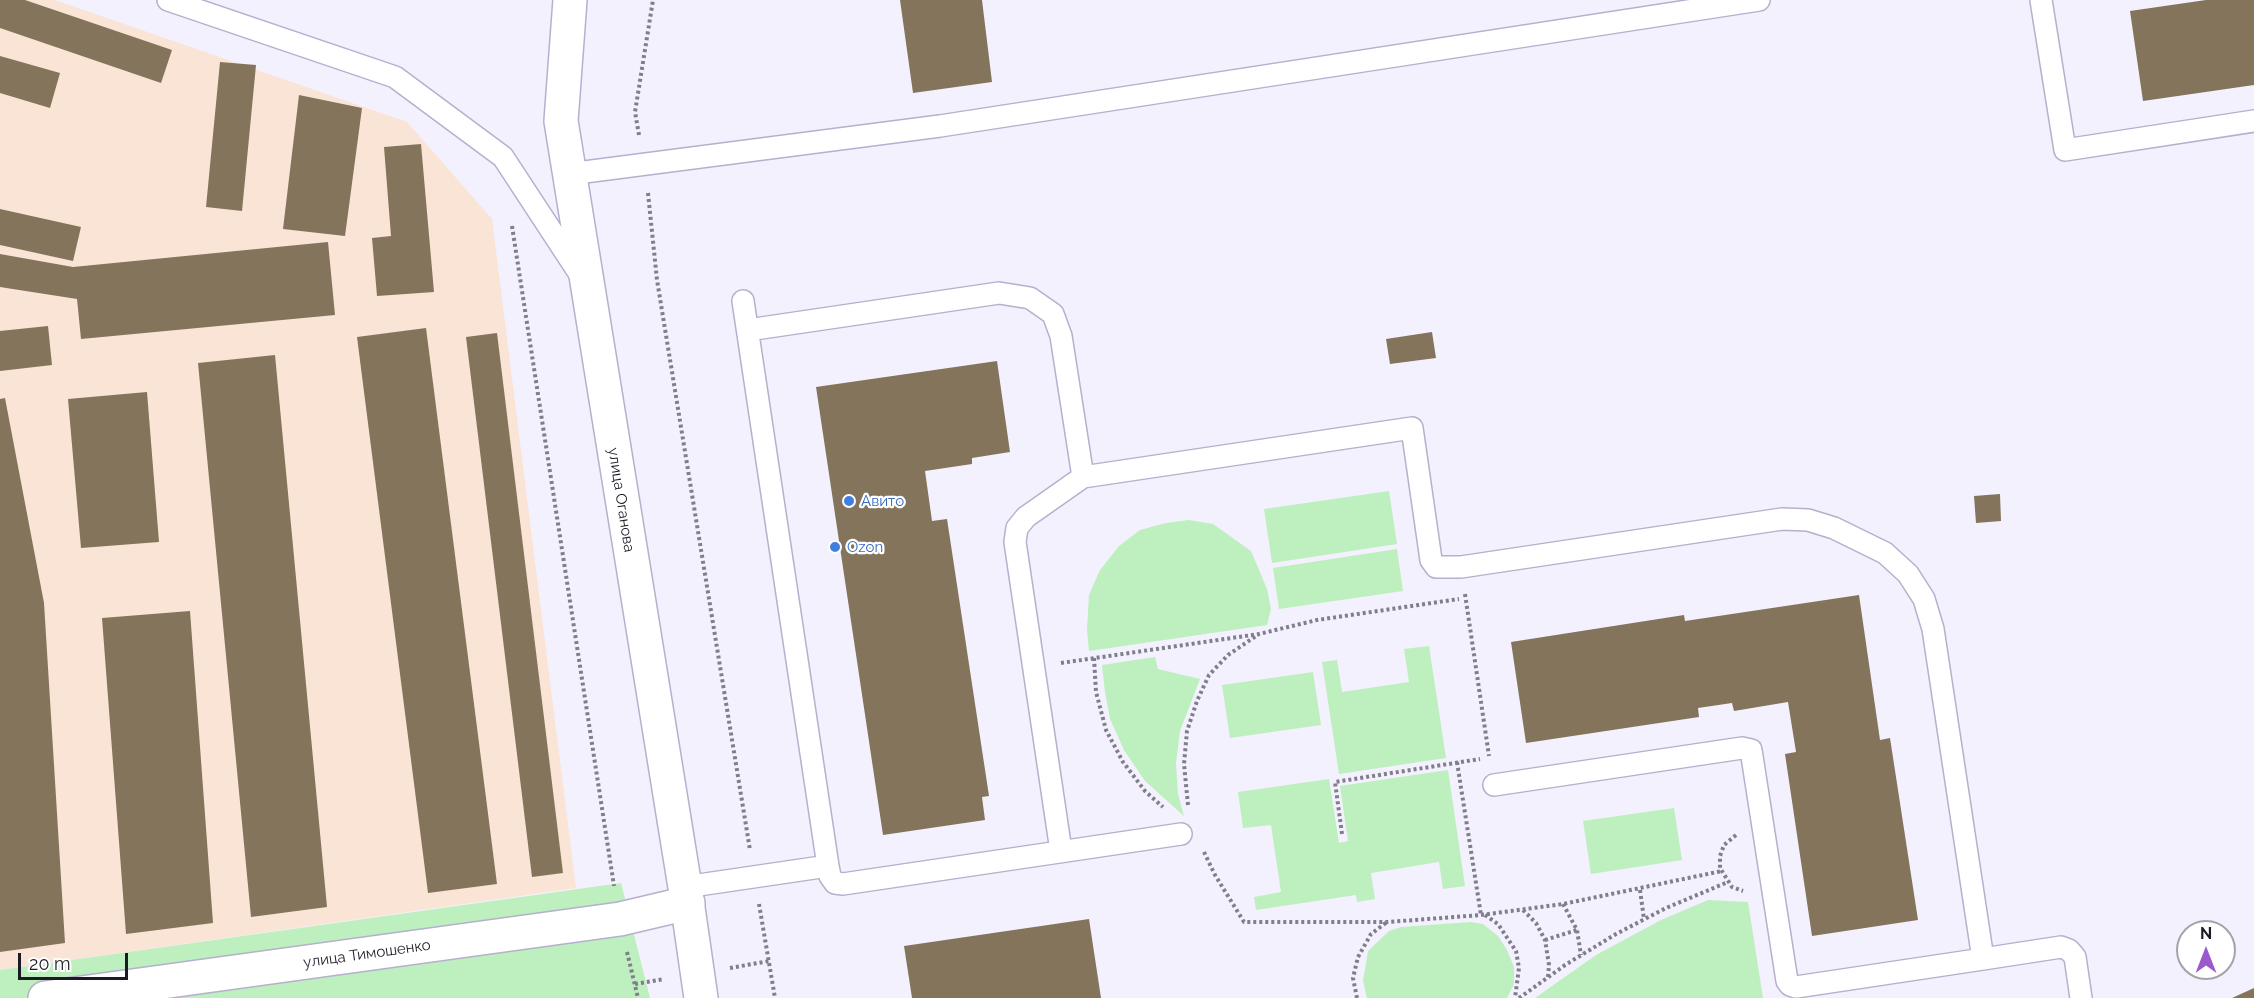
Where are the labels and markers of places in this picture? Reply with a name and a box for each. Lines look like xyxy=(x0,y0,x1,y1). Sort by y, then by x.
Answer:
place label: Авито xyxy=(861,492,904,510)
marker: Авито xyxy=(842,494,856,508)
place label: Ozon xyxy=(847,538,883,556)
marker: Ozon xyxy=(828,540,842,554)

